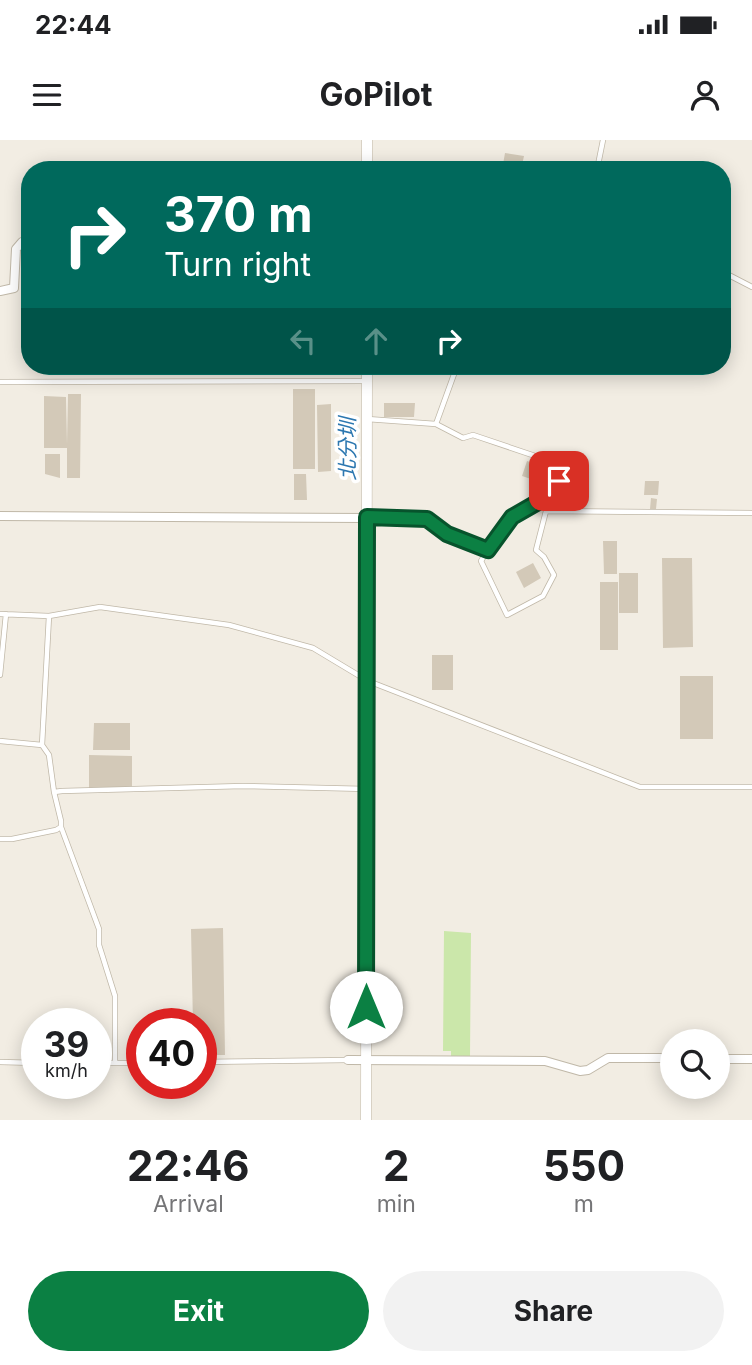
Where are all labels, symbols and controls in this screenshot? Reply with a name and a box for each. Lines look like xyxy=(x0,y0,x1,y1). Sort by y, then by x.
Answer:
text: 22:44 xyxy=(35,9,112,40)
text: GoPilot xyxy=(319,75,433,114)
icon: menu xyxy=(28,76,66,114)
icon: person xyxy=(686,76,724,114)
text: 370 m xyxy=(164,185,313,244)
icon: right xyxy=(49,189,140,280)
text: Turn right xyxy=(164,245,311,284)
icon: left xyxy=(284,322,322,360)
icon: ahead xyxy=(357,322,395,360)
icon: right xyxy=(430,322,468,360)
water label: 北分圳 xyxy=(335,415,360,481)
pin xyxy=(529,451,589,511)
icon: arrive xyxy=(540,462,578,500)
position arrow xyxy=(329,970,403,1044)
speed limit sign: 40 xyxy=(126,1008,217,1099)
text: 39 xyxy=(44,1023,89,1065)
map controls xyxy=(660,1029,730,1099)
button: search xyxy=(660,1029,730,1099)
text: km/h xyxy=(45,1060,88,1081)
text: 22:46 xyxy=(127,1140,250,1191)
text: 2 xyxy=(383,1140,410,1191)
text: 550 xyxy=(543,1140,625,1191)
text: Arrival xyxy=(153,1190,224,1218)
text: min xyxy=(377,1190,416,1218)
text: m xyxy=(574,1190,594,1218)
button: Exit xyxy=(28,1271,369,1351)
button: Share xyxy=(383,1271,724,1351)

